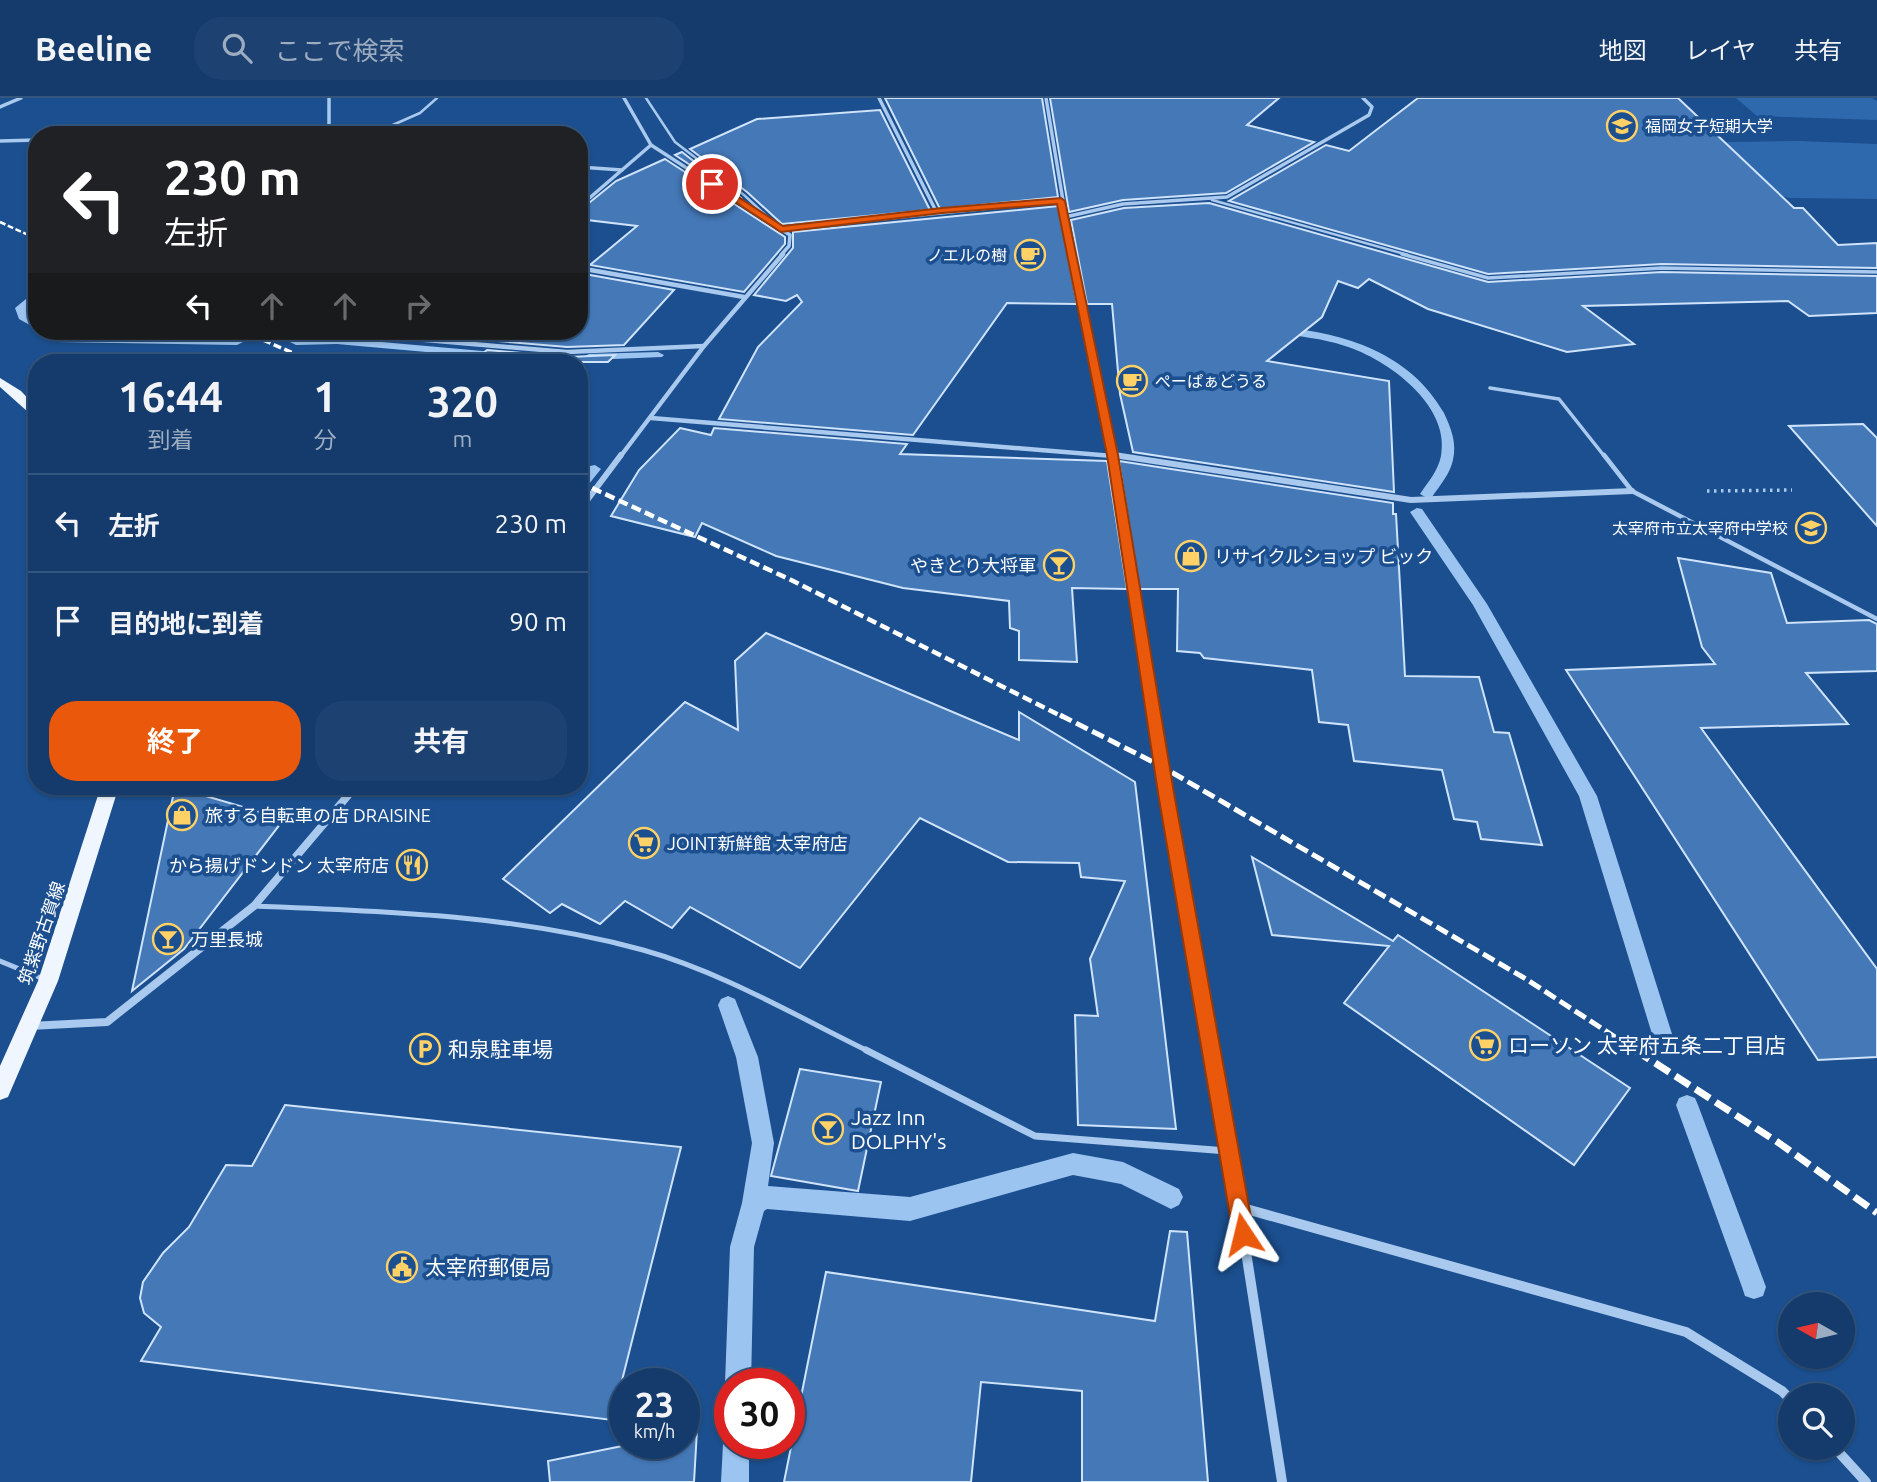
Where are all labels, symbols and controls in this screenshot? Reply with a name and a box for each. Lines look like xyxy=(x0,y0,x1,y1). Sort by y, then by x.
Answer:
search box xyxy=(194,17,684,80)
icon: search xyxy=(218,29,256,67)
text: Beeline xyxy=(35,30,152,67)
text: ここで検索 xyxy=(274,36,404,65)
text: 地図 xyxy=(1599,37,1647,64)
text: レイヤ xyxy=(1685,37,1756,64)
text: 共有 xyxy=(1794,37,1842,64)
school or university icon: 福岡女子短期大学 xyxy=(1605,109,1639,143)
place label: 福岡女子短期大学 xyxy=(1645,117,1773,135)
text: 230 m xyxy=(164,149,301,204)
icon: left xyxy=(49,154,140,245)
pin xyxy=(682,154,742,214)
icon: arrive xyxy=(693,165,731,203)
text: 左折 xyxy=(164,214,228,250)
cafe icon: ノエルの樹 xyxy=(1013,238,1047,272)
place label: ノエルの樹 xyxy=(927,246,1007,264)
icon: left xyxy=(180,287,218,325)
icon: ahead xyxy=(253,287,291,325)
icon: ahead xyxy=(326,287,364,325)
icon: right xyxy=(399,287,437,325)
cafe icon: ぺーぱぁどうる xyxy=(1115,364,1149,398)
place label: ぺーぱぁどうる xyxy=(1155,372,1267,390)
text: 16:44 xyxy=(118,373,223,420)
text: 1 xyxy=(313,373,337,420)
text: 320 xyxy=(427,378,498,425)
text: m xyxy=(453,426,472,451)
text: 到着 xyxy=(148,427,194,452)
text: 分 xyxy=(314,427,337,452)
icon: left xyxy=(49,504,87,542)
text: 230 m xyxy=(495,509,567,538)
text: 左折 xyxy=(108,511,160,540)
school or university icon: 太宰府市立太宰府中学校 xyxy=(1794,511,1828,545)
place label: 太宰府市立太宰府中学校 xyxy=(1612,519,1788,537)
shop icon: リサイクルショップ ビック xyxy=(1174,539,1208,573)
place label: リサイクルショップ ビック xyxy=(1214,546,1433,566)
bar icon: やきとり大将軍 xyxy=(1042,548,1076,582)
place label: やきとり大将軍 xyxy=(910,555,1036,575)
icon: arrive xyxy=(49,602,87,640)
text: 90 m xyxy=(509,607,567,636)
text: 目的地に到着 xyxy=(108,609,264,638)
button: 終了 xyxy=(49,701,301,781)
button: 共有 xyxy=(315,701,567,781)
shop icon: 旅する自転車の店 DRAISINE xyxy=(165,798,199,832)
place label: 旅する自転車の店 DRAISINE xyxy=(205,805,431,825)
supermarket icon: JOINT新鮮館 太宰府店 xyxy=(627,826,661,860)
place label: JOINT新鮮館 太宰府店 xyxy=(667,833,847,853)
restaurant icon: から揚げドンドン 太宰府店 xyxy=(395,848,429,882)
place label: から揚げドンドン 太宰府店 xyxy=(169,855,389,875)
street label: 筑紫野古賀線 xyxy=(14,879,68,987)
bar icon: 万里長城 xyxy=(151,922,185,956)
place label: 万里長城 xyxy=(191,929,263,949)
supermarket icon: ローソン 太宰府五条二丁目店 xyxy=(1468,1028,1502,1062)
parking icon: 和泉駐車場 xyxy=(408,1032,442,1066)
place label: ローソン 太宰府五条二丁目店 xyxy=(1508,1033,1786,1057)
place label: 和泉駐車場 xyxy=(448,1037,553,1061)
place label: Jazz Inn DOLPHY's xyxy=(851,1105,946,1153)
bar icon: Jazz Inn DOLPHY's xyxy=(811,1112,845,1146)
position arrow xyxy=(1206,1197,1280,1271)
public building icon: 太宰府郵便局 xyxy=(385,1250,419,1284)
place label: 太宰府郵便局 xyxy=(425,1255,551,1279)
north arrow xyxy=(1778,1292,1855,1368)
map controls xyxy=(1778,1292,1855,1460)
speed limit sign: 30 xyxy=(714,1368,805,1459)
button: search xyxy=(1778,1383,1855,1460)
text: 23 xyxy=(635,1384,674,1424)
text: km/h xyxy=(634,1421,675,1441)

